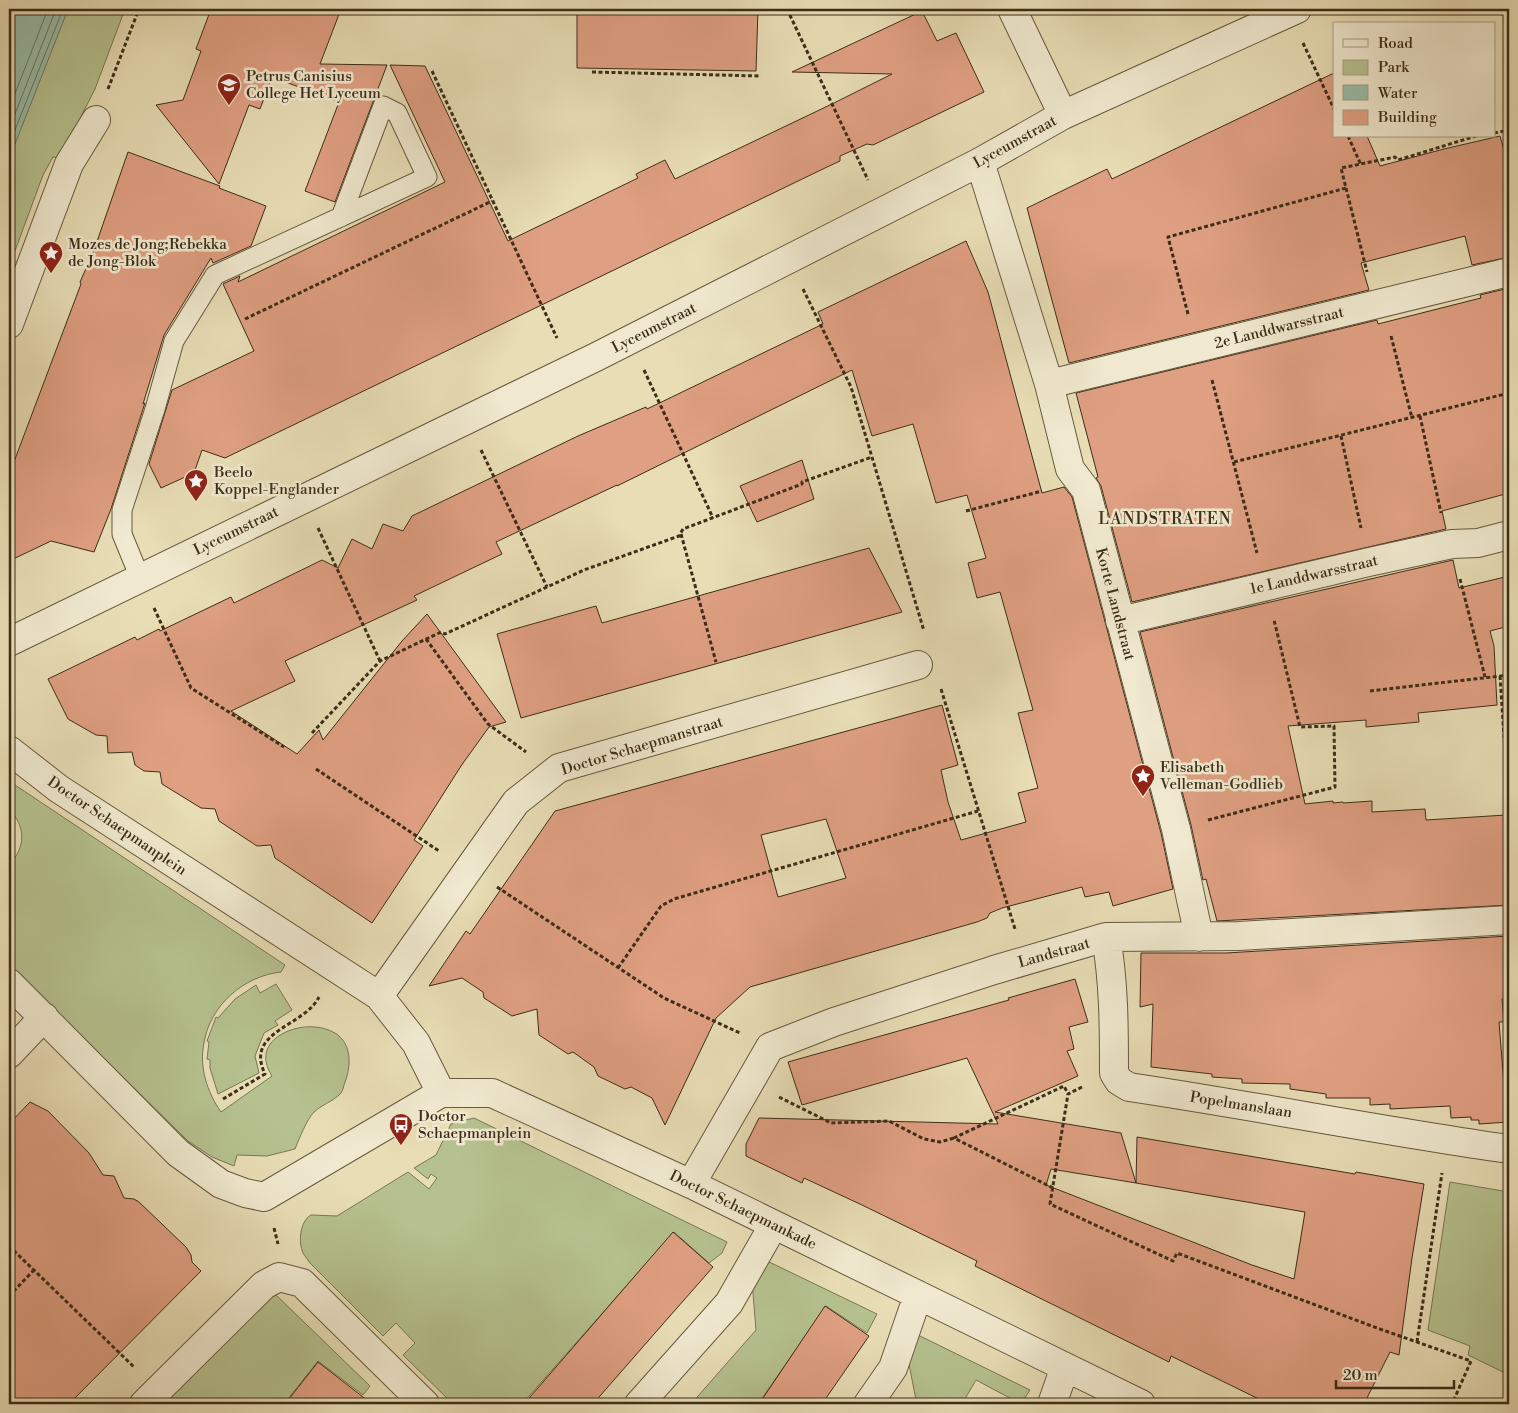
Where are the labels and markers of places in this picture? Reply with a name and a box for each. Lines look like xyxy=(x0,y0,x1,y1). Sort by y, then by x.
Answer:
place label: Petrus Canisius College Het Lyceum xyxy=(246,67,381,103)
school or university icon: Petrus Canisius College Het Lyceum xyxy=(216,72,242,106)
place label: Mozes de Jong;Rebekka de Jong-Blok xyxy=(68,235,227,271)
place icon: Mozes de Jong;Rebekka de Jong-Blok xyxy=(38,240,64,274)
place label: Beelo Koppel-Englander xyxy=(213,463,340,499)
place icon: Beelo Koppel-Englander xyxy=(183,468,209,502)
place label: Elisabeth Velleman-Godlieb xyxy=(1159,758,1283,794)
place icon: Elisabeth Velleman-Godlieb xyxy=(1130,763,1156,797)
place label: Doctor Schaepmanplein xyxy=(418,1107,531,1143)
bus stop icon: Doctor Schaepmanplein xyxy=(388,1112,414,1146)

